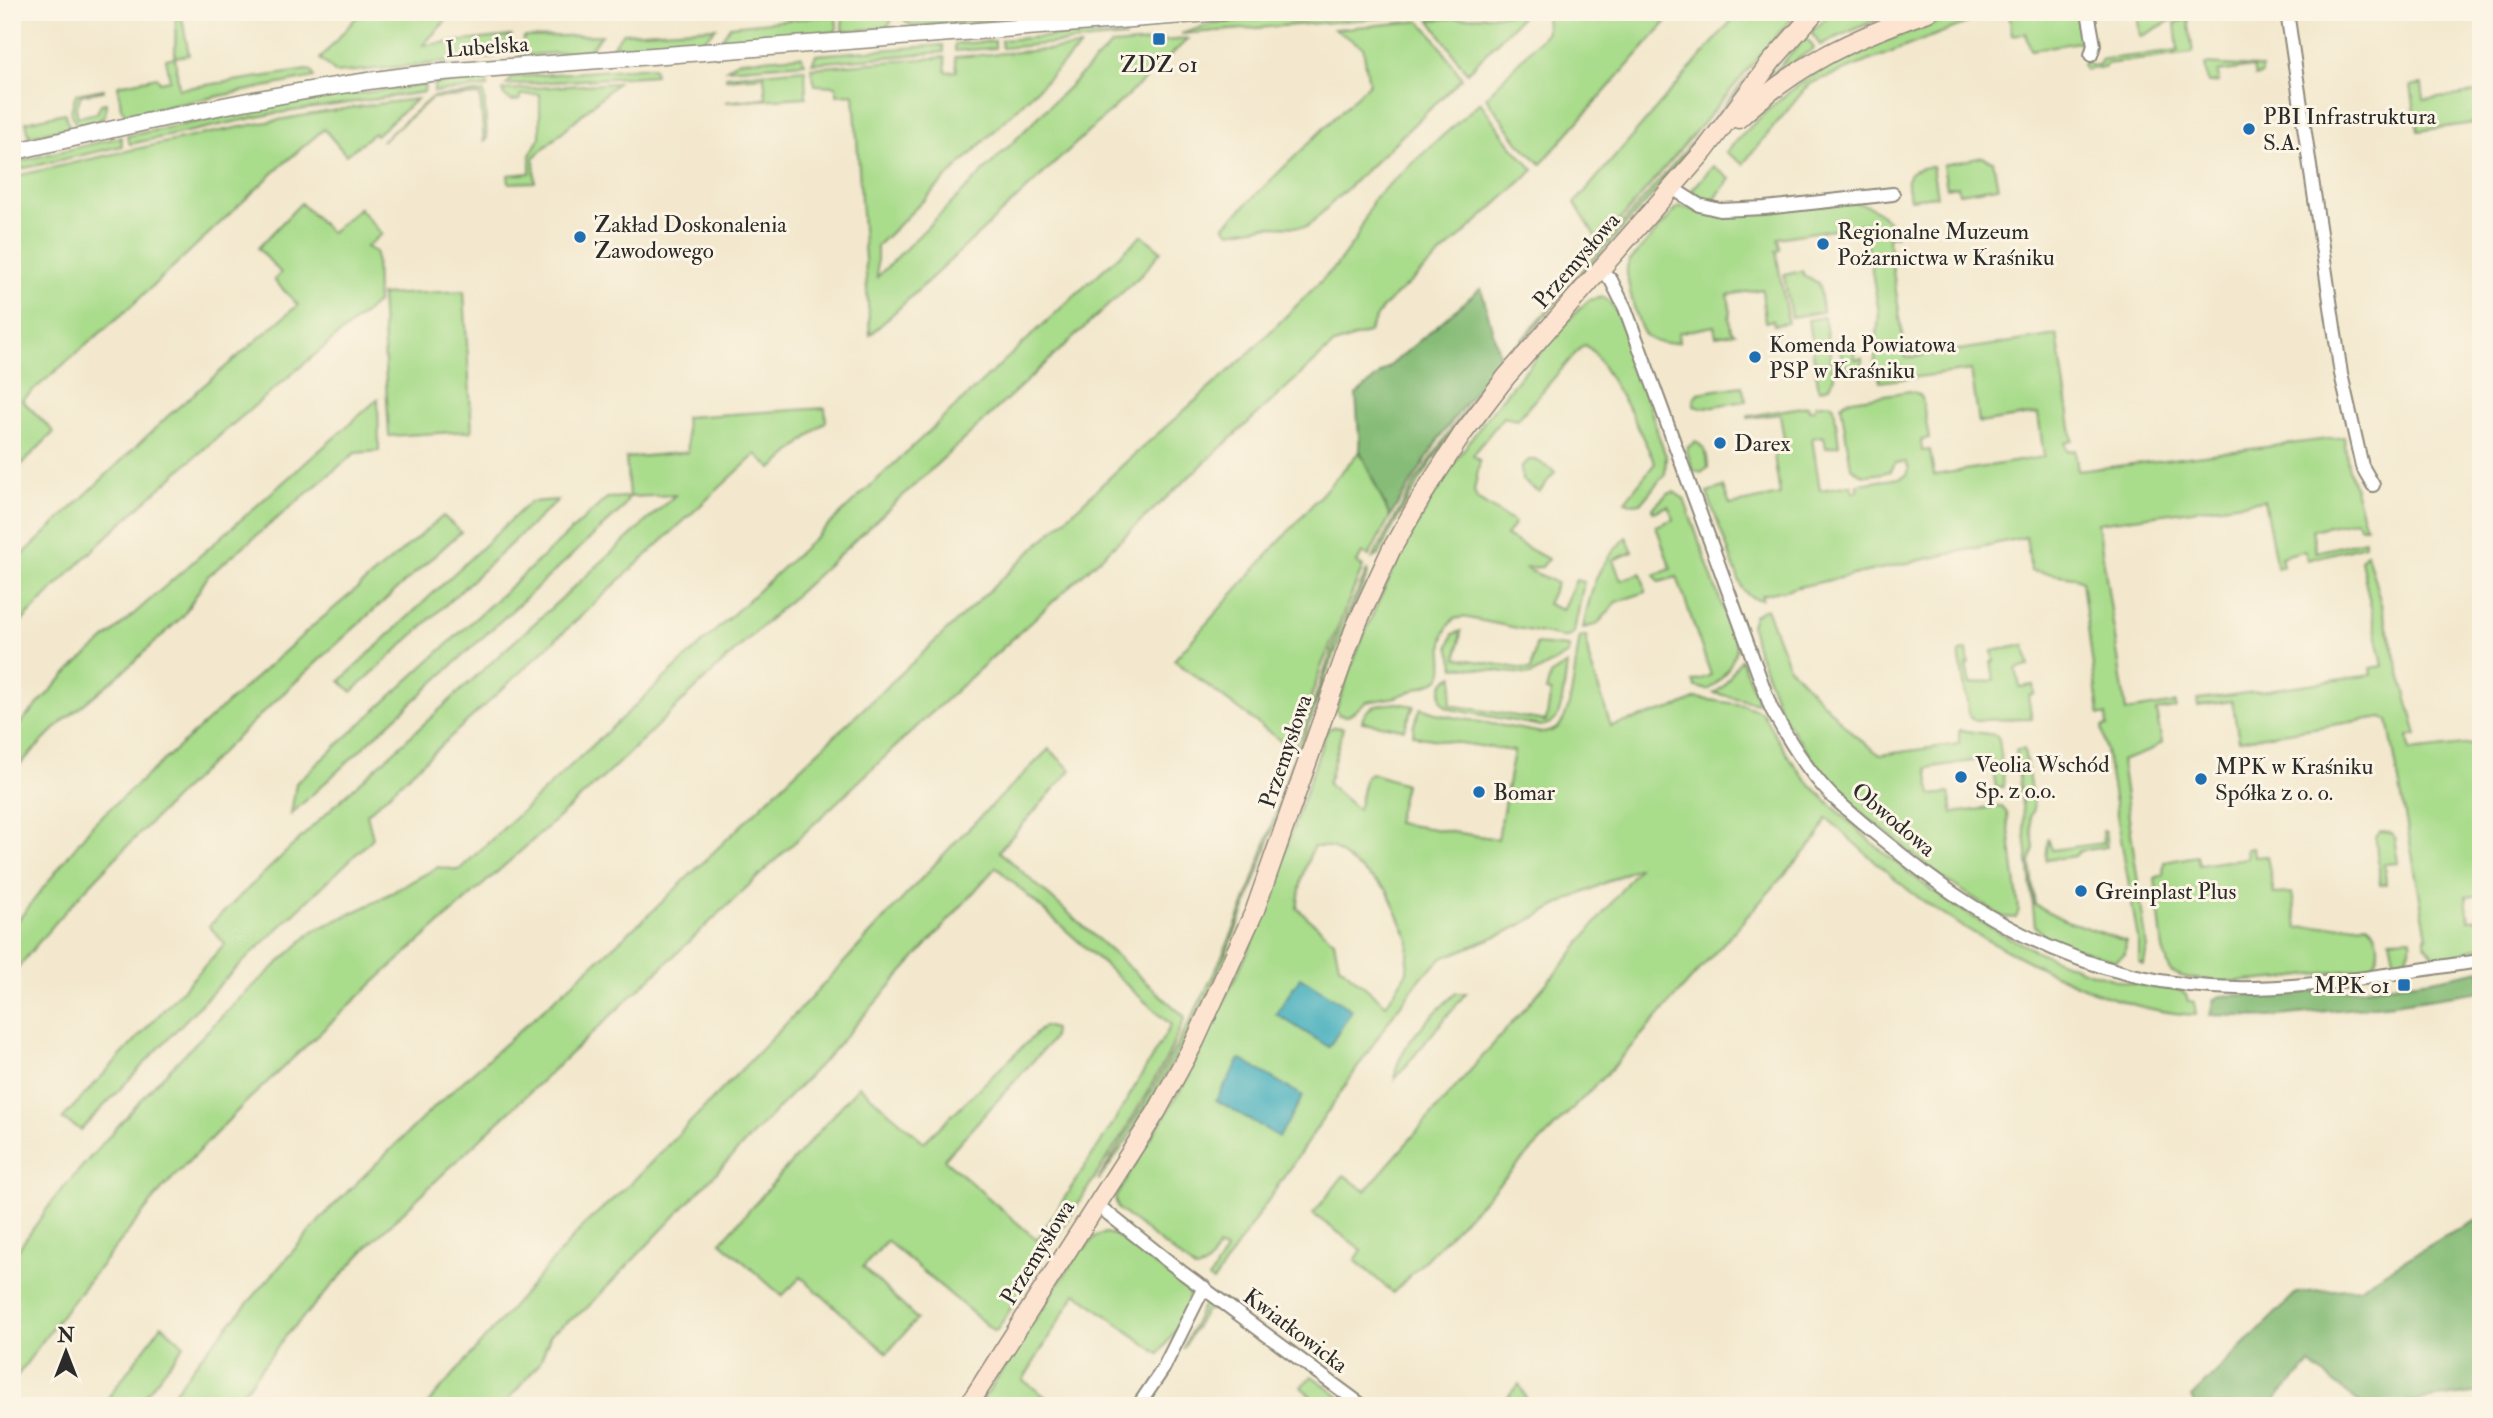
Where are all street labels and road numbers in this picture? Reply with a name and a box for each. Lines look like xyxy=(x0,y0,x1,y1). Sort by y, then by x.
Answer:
street label: Lubelska xyxy=(444,29,530,64)
street label: Przemysłowa xyxy=(1527,206,1626,314)
street label: Przemysłowa xyxy=(1253,690,1319,812)
street label: Obwodowa xyxy=(1846,776,1942,863)
street label: Przemysłowa xyxy=(994,1194,1081,1310)
street label: Kwiatkowicka xyxy=(1238,1282,1354,1380)

